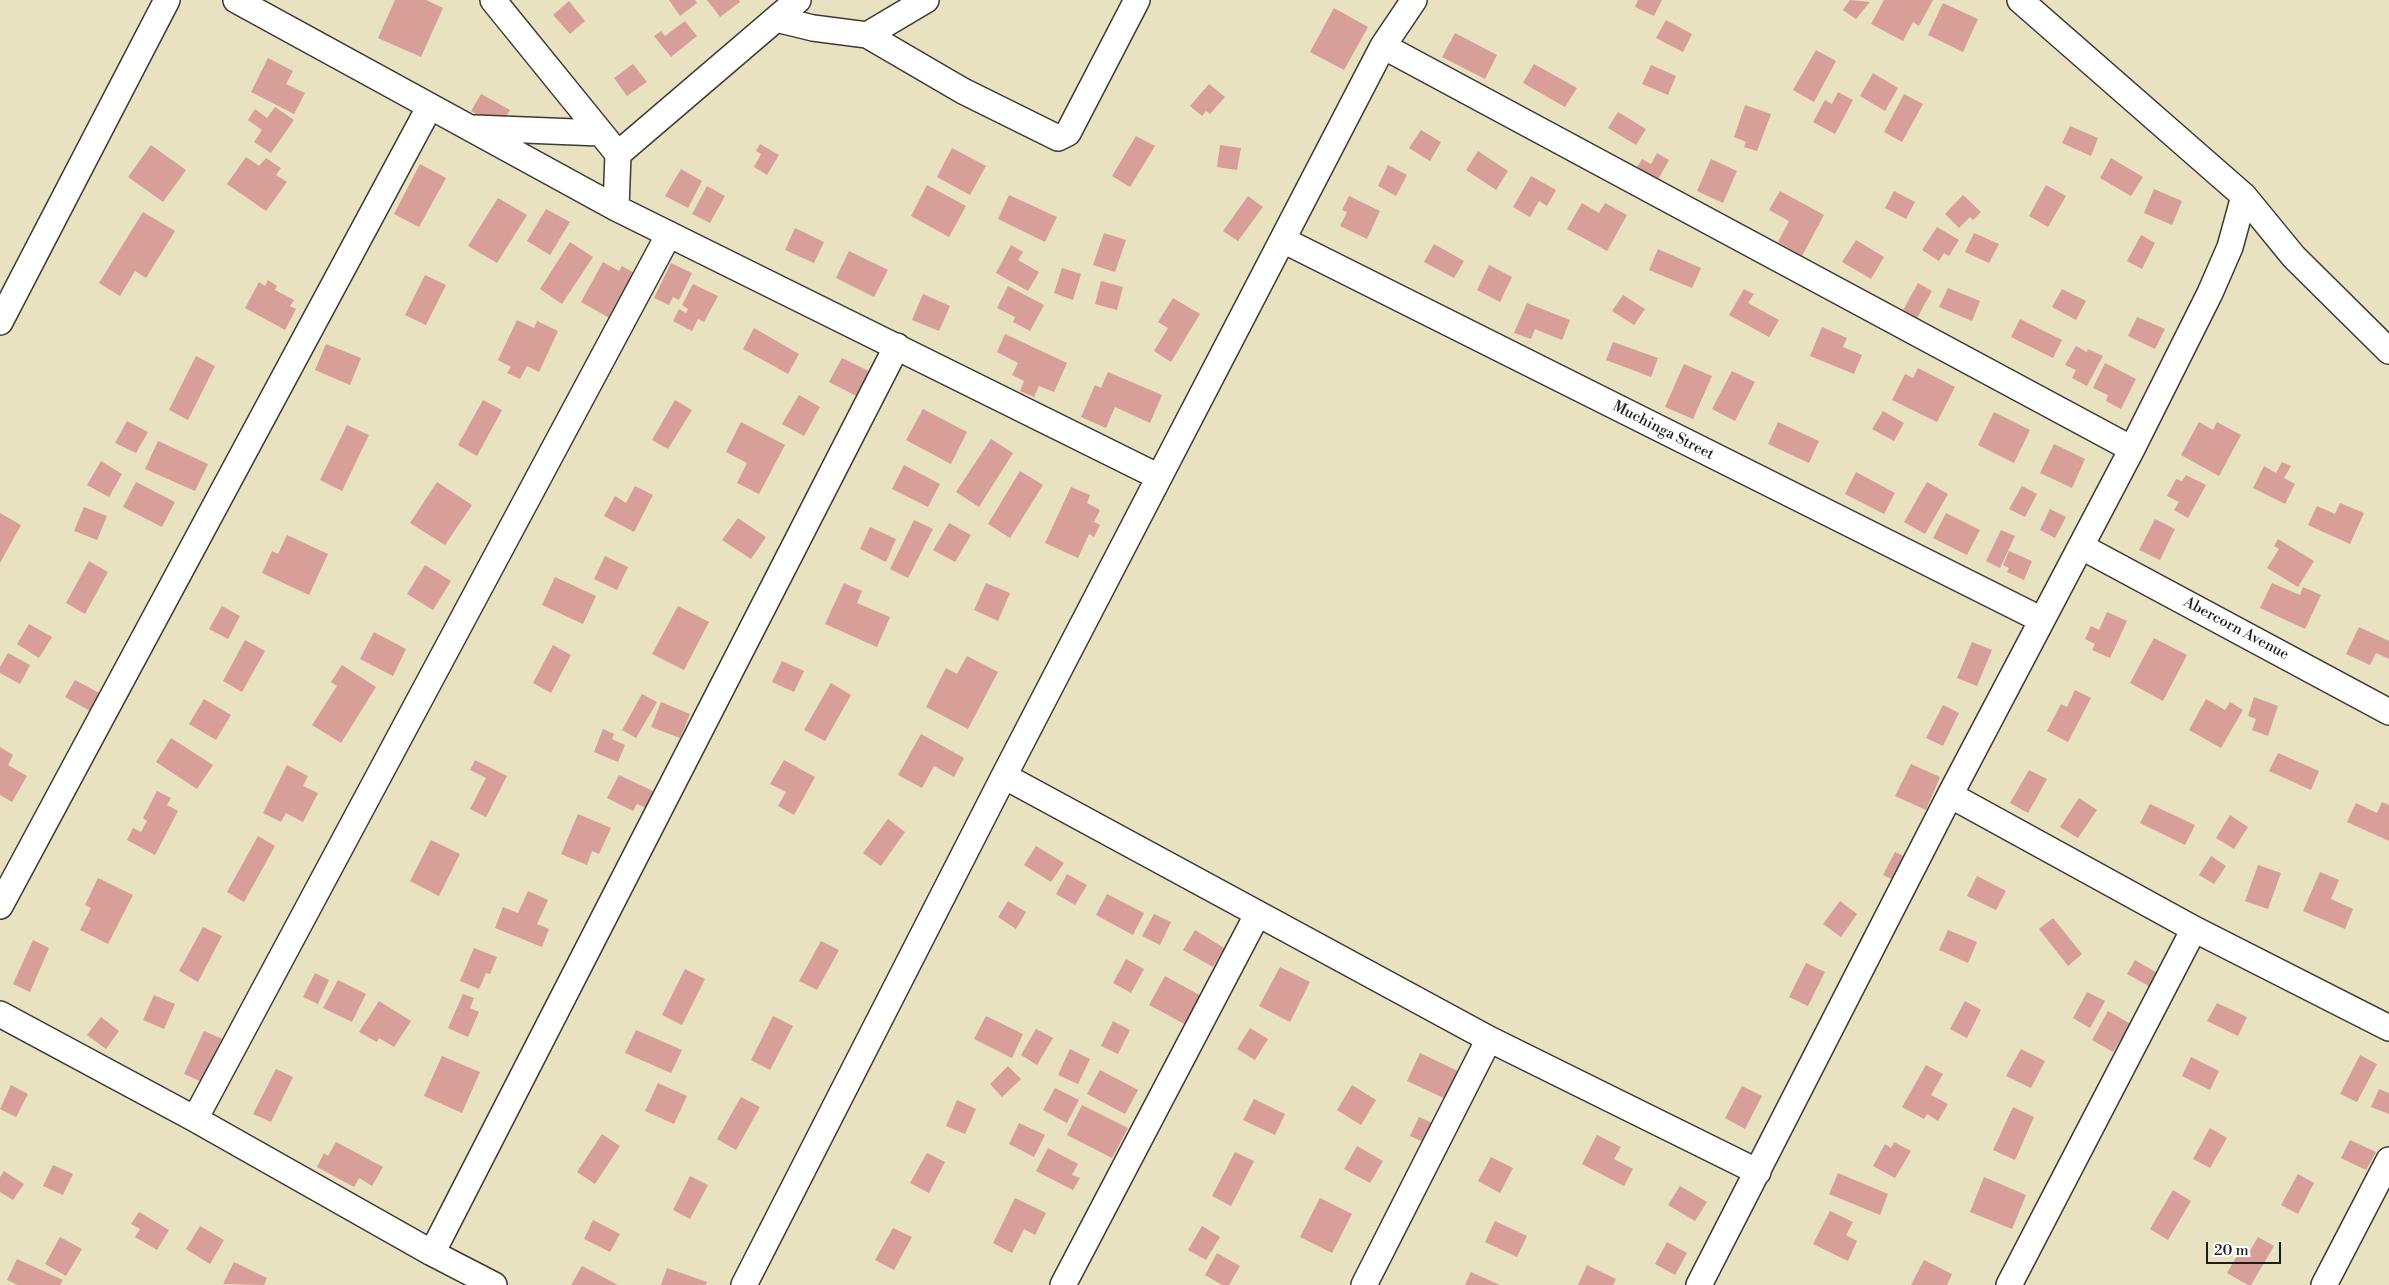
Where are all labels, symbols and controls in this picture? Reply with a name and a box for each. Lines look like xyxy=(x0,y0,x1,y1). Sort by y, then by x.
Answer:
street label: Muchinga Street xyxy=(1609,398,1717,464)
street label: Abercorn Avenue xyxy=(2180,594,2292,664)
scale bar xyxy=(2209,1232,2284,1264)
text: 20 m xyxy=(2214,1241,2249,1260)

